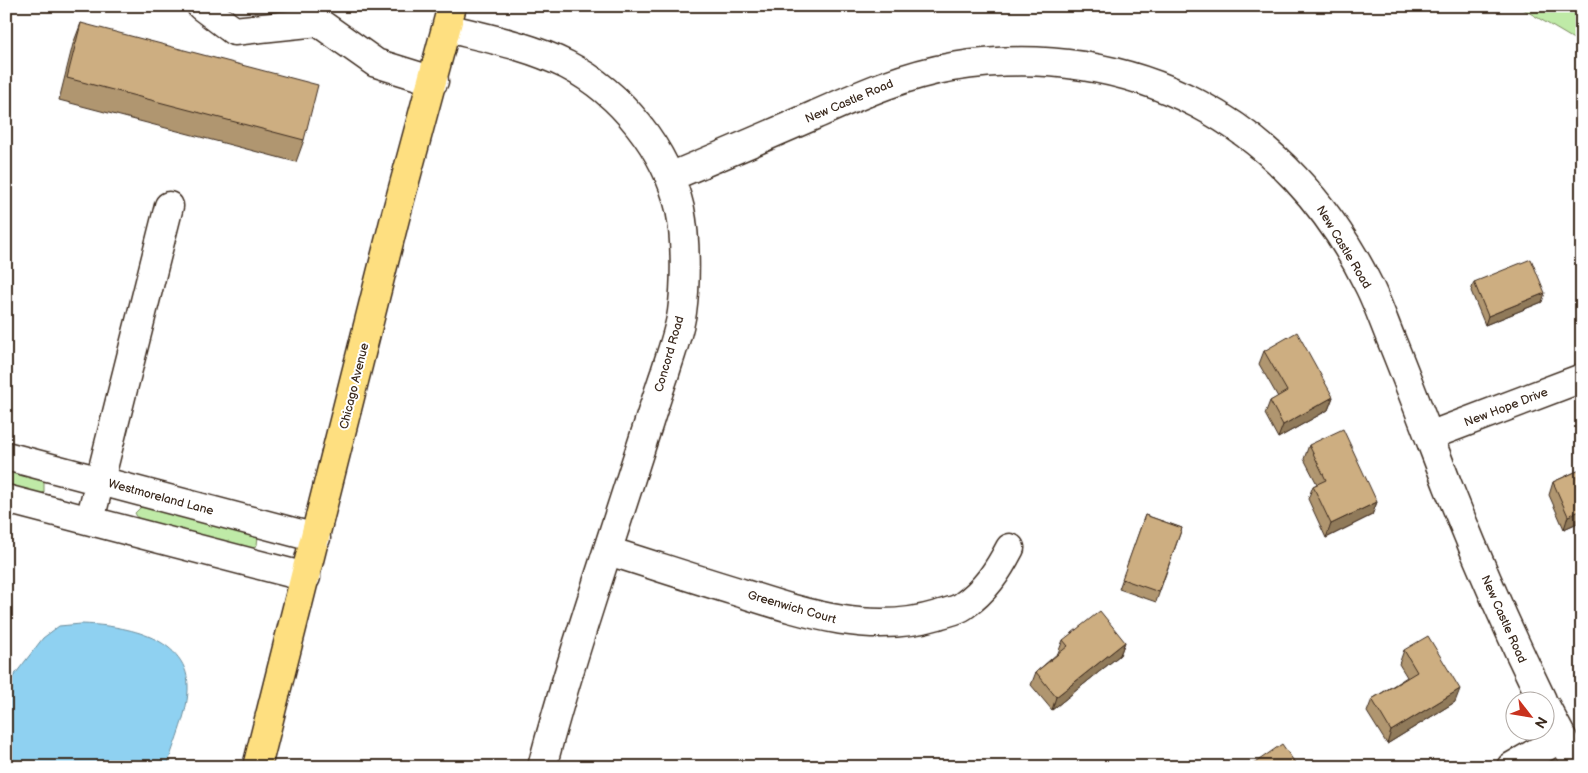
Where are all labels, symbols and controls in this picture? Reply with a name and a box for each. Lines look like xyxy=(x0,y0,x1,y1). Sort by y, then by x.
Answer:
street label: New Castle Road xyxy=(803,76,896,127)
street label: New Castle Road xyxy=(1313,203,1374,292)
street label: Concord Road xyxy=(651,314,688,394)
street label: Chicago Avenue xyxy=(337,341,372,431)
street label: New Hope Drive xyxy=(1462,385,1550,430)
street label: Westmoreland Lane xyxy=(107,476,215,519)
street label: New Castle Road xyxy=(1478,573,1530,665)
street label: Greenwich Court xyxy=(746,588,838,627)
north arrow xyxy=(1506,690,1556,740)
text: N xyxy=(1531,714,1551,731)

